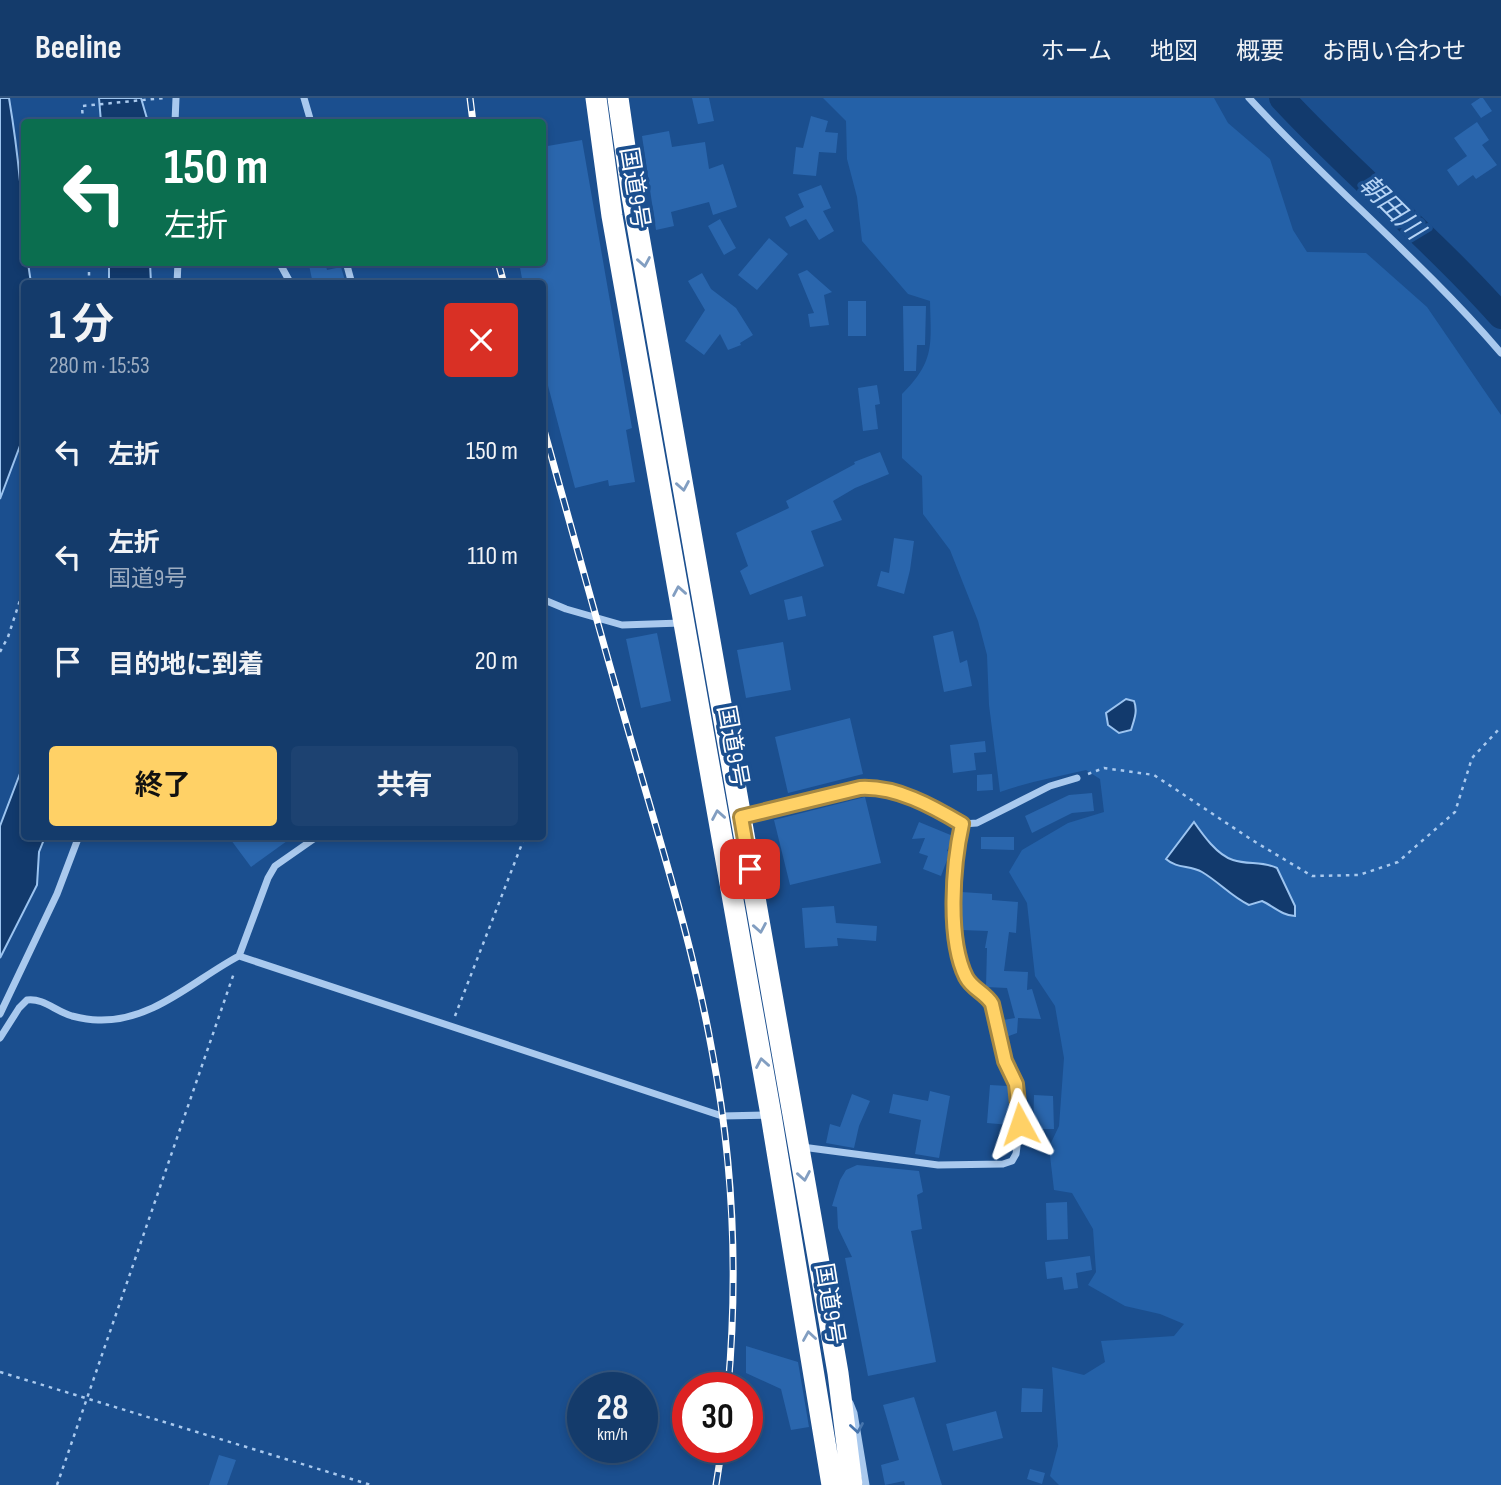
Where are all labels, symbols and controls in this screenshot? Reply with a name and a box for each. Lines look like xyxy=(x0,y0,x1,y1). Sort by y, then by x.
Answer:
text: Beeline xyxy=(35,28,122,68)
text: ホーム xyxy=(1041,37,1112,66)
text: 地図 xyxy=(1150,37,1198,66)
text: 概要 xyxy=(1236,37,1284,66)
text: お問い合わせ xyxy=(1322,37,1466,66)
text: 150 m xyxy=(164,139,268,198)
street label: 国道9号 xyxy=(614,145,655,231)
icon: left xyxy=(49,147,140,238)
water label: 朝田川 xyxy=(1352,170,1432,249)
text: 左折 xyxy=(164,207,228,246)
one-way arrow xyxy=(635,256,650,268)
text: 1 分 xyxy=(49,300,114,351)
button: close xyxy=(444,303,518,377)
text: 280 m · 15:53 xyxy=(49,352,150,380)
icon: left xyxy=(49,433,87,471)
text: 150 m xyxy=(466,436,518,467)
text: 左折 xyxy=(108,440,160,471)
one-way arrow xyxy=(675,480,690,492)
text: 左折 xyxy=(108,528,160,559)
icon: left xyxy=(49,538,87,576)
text: 110 m xyxy=(467,541,518,572)
text: 国道9号 xyxy=(108,565,187,593)
one-way arrow xyxy=(672,585,687,597)
icon: arrive xyxy=(49,643,87,681)
text: 20 m xyxy=(475,646,518,677)
text: 目的地に到着 xyxy=(108,650,264,681)
street label: 国道9号 xyxy=(711,703,754,789)
button: 終了 xyxy=(49,746,277,826)
button: 共有 xyxy=(291,746,518,826)
one-way arrow xyxy=(711,809,726,821)
pin xyxy=(720,839,780,899)
icon: arrive xyxy=(731,850,769,888)
one-way arrow xyxy=(752,922,767,934)
one-way arrow xyxy=(756,1057,771,1069)
position arrow xyxy=(983,1087,1057,1161)
one-way arrow xyxy=(795,1170,810,1182)
street label: 国道9号 xyxy=(809,1261,850,1347)
one-way arrow xyxy=(802,1330,817,1342)
speed limit sign: 30 xyxy=(672,1372,763,1463)
text: 28 xyxy=(597,1387,628,1430)
one-way arrow xyxy=(849,1422,864,1434)
text: km/h xyxy=(597,1424,628,1445)

